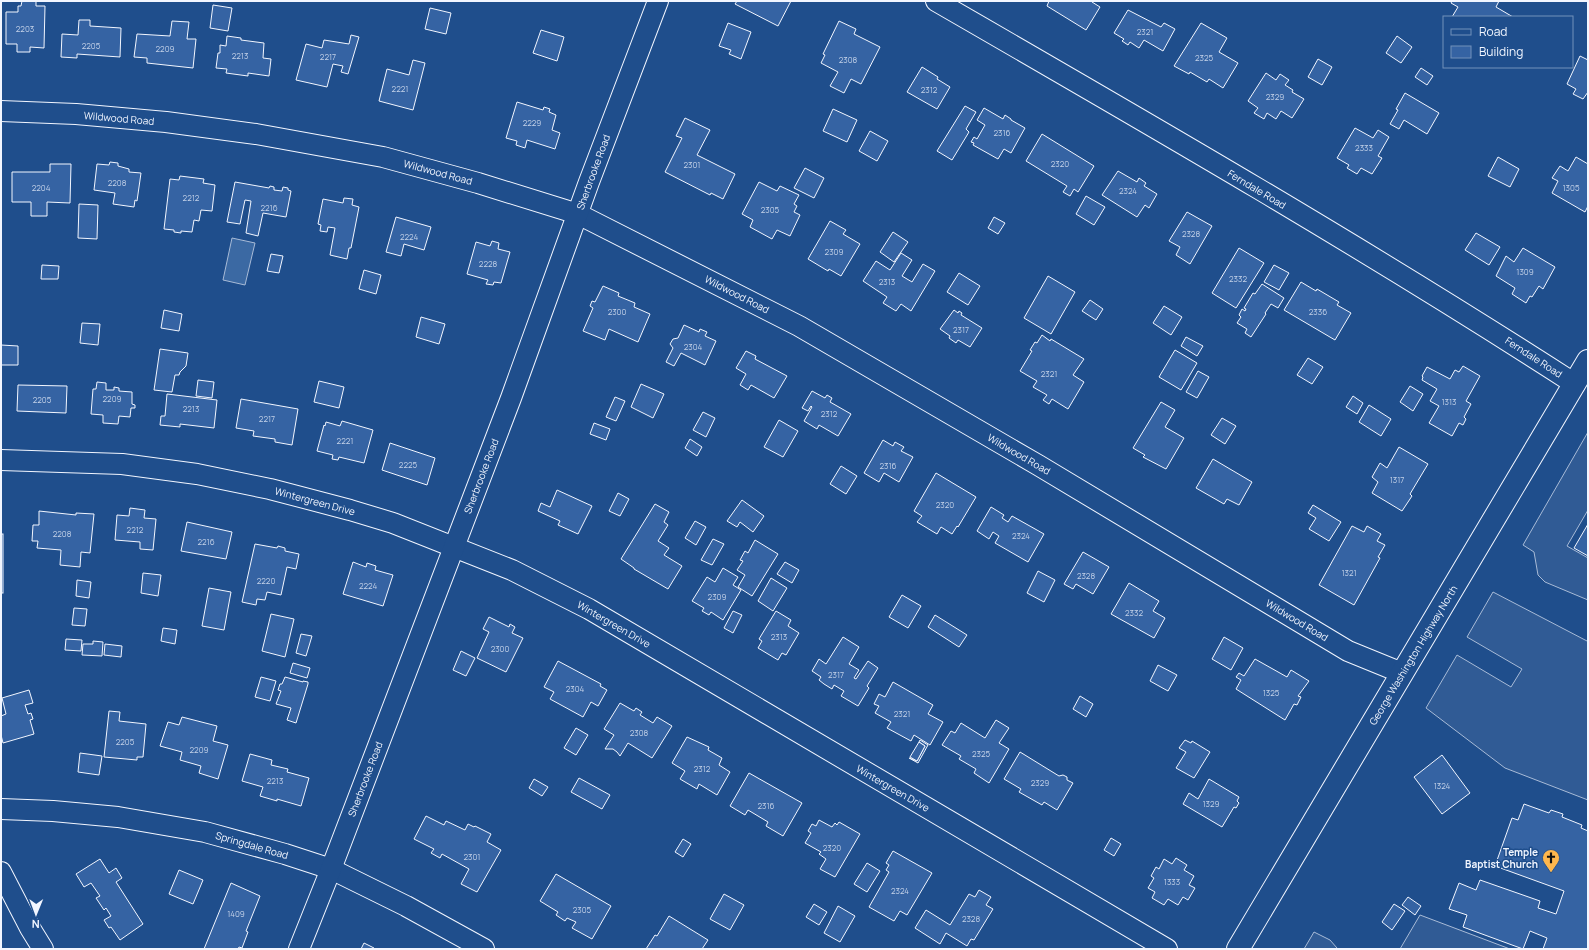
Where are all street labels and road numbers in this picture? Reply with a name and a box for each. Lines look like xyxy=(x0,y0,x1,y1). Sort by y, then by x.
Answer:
street label: Wildwood Road xyxy=(83,108,155,128)
street label: Sherbrooke Road xyxy=(573,132,613,212)
street label: Wildwood Road xyxy=(402,156,474,188)
street label: Ferndale Road xyxy=(1225,166,1289,212)
street label: Wildwood Road xyxy=(702,272,772,316)
street label: Ferndale Road xyxy=(1503,333,1565,381)
street label: Wildwood Road xyxy=(985,430,1053,478)
street label: Sherbrooke Road xyxy=(460,436,502,515)
street label: Wintergreen Drive xyxy=(273,484,357,519)
street label: George Washington Highway North xyxy=(1366,582,1460,728)
street label: Wildwood Road xyxy=(1263,596,1331,644)
street label: Wintergreen Drive xyxy=(575,597,653,651)
street label: Sherbrooke Road xyxy=(344,739,386,818)
street label: Wintergreen Drive xyxy=(854,761,932,815)
street label: Springdale Road xyxy=(214,828,290,862)

